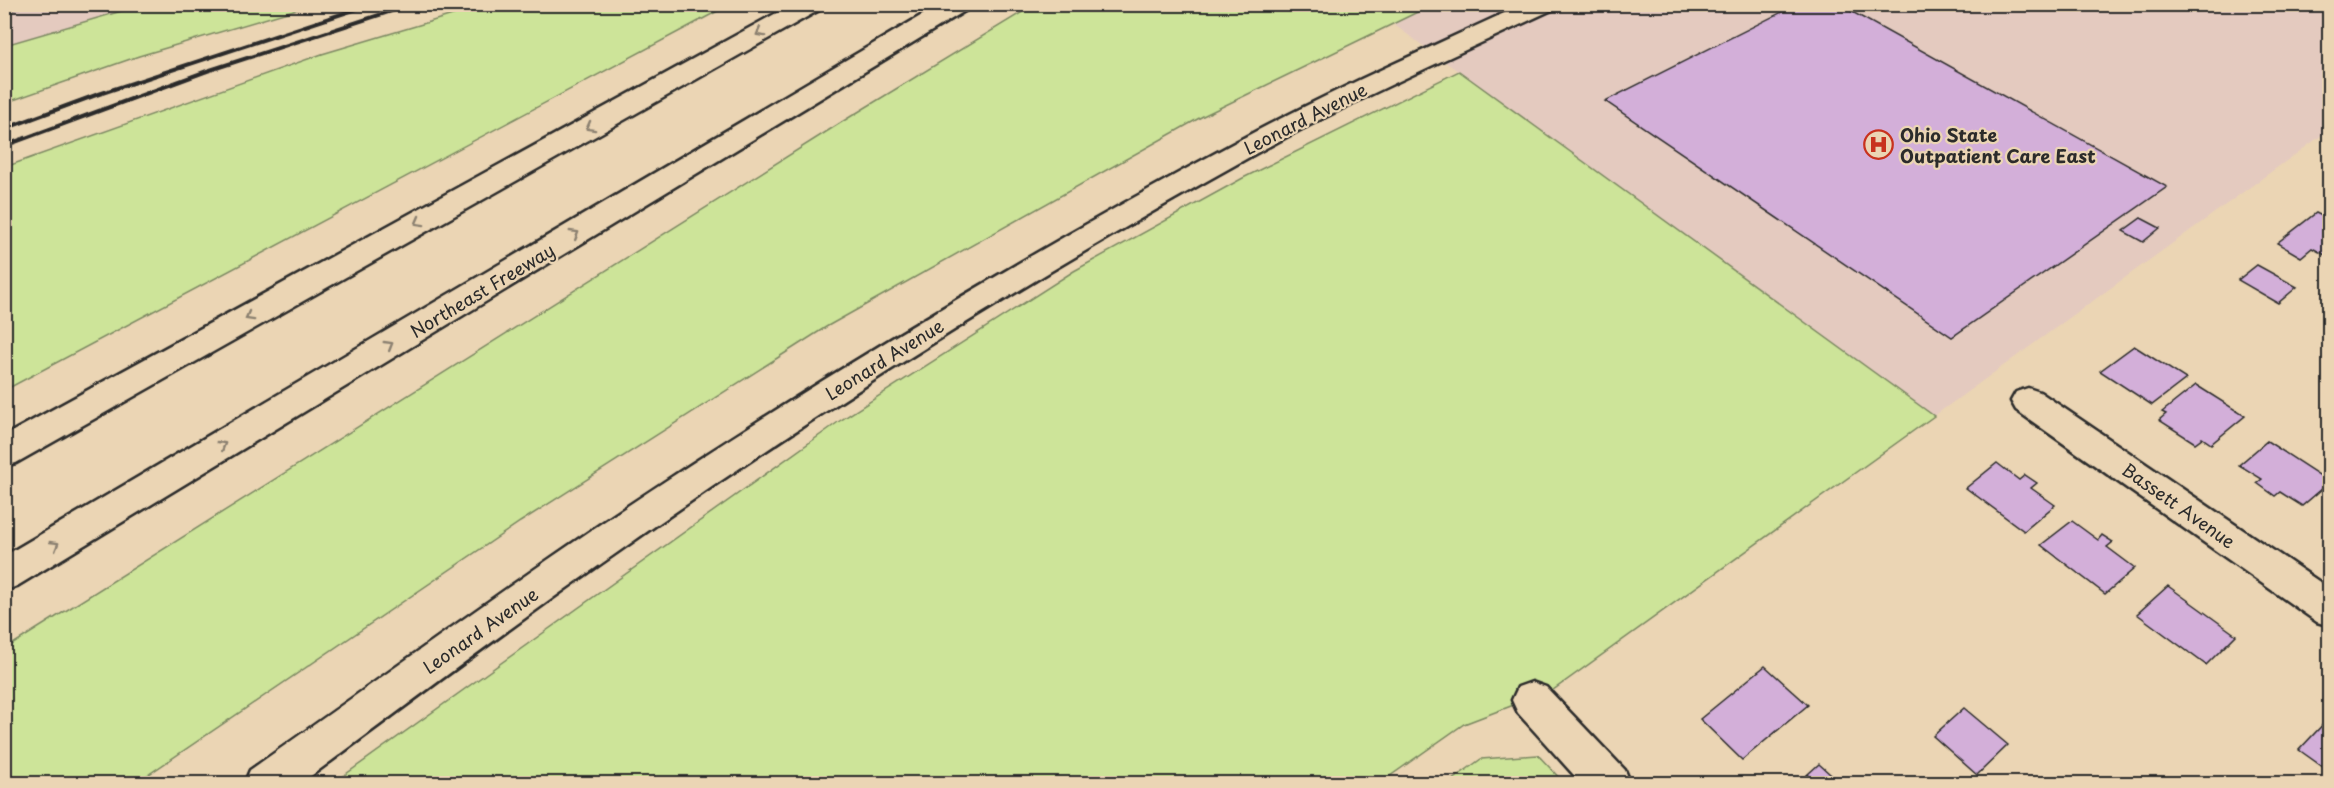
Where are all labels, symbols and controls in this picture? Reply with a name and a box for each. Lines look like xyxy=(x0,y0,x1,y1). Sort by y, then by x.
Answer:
one-way arrow xyxy=(756,26,767,37)
street label: Leonard Avenue xyxy=(1239,75,1372,161)
one-way arrow xyxy=(586,120,596,131)
place label: Ohio State Outpatient Care East xyxy=(1900,121,2096,169)
hospital icon: Ohio State Outpatient Care East xyxy=(1863,128,1895,160)
one-way arrow xyxy=(415,215,425,226)
one-way arrow xyxy=(569,230,579,241)
street label: Northeast Freeway xyxy=(405,236,559,344)
one-way arrow xyxy=(245,310,255,321)
street label: Leonard Avenue xyxy=(820,312,949,406)
one-way arrow xyxy=(383,340,393,352)
one-way arrow xyxy=(216,441,226,452)
street label: Bassett Avenue xyxy=(2117,456,2241,554)
one-way arrow xyxy=(49,541,59,552)
street label: Leonard Avenue xyxy=(417,580,543,680)

